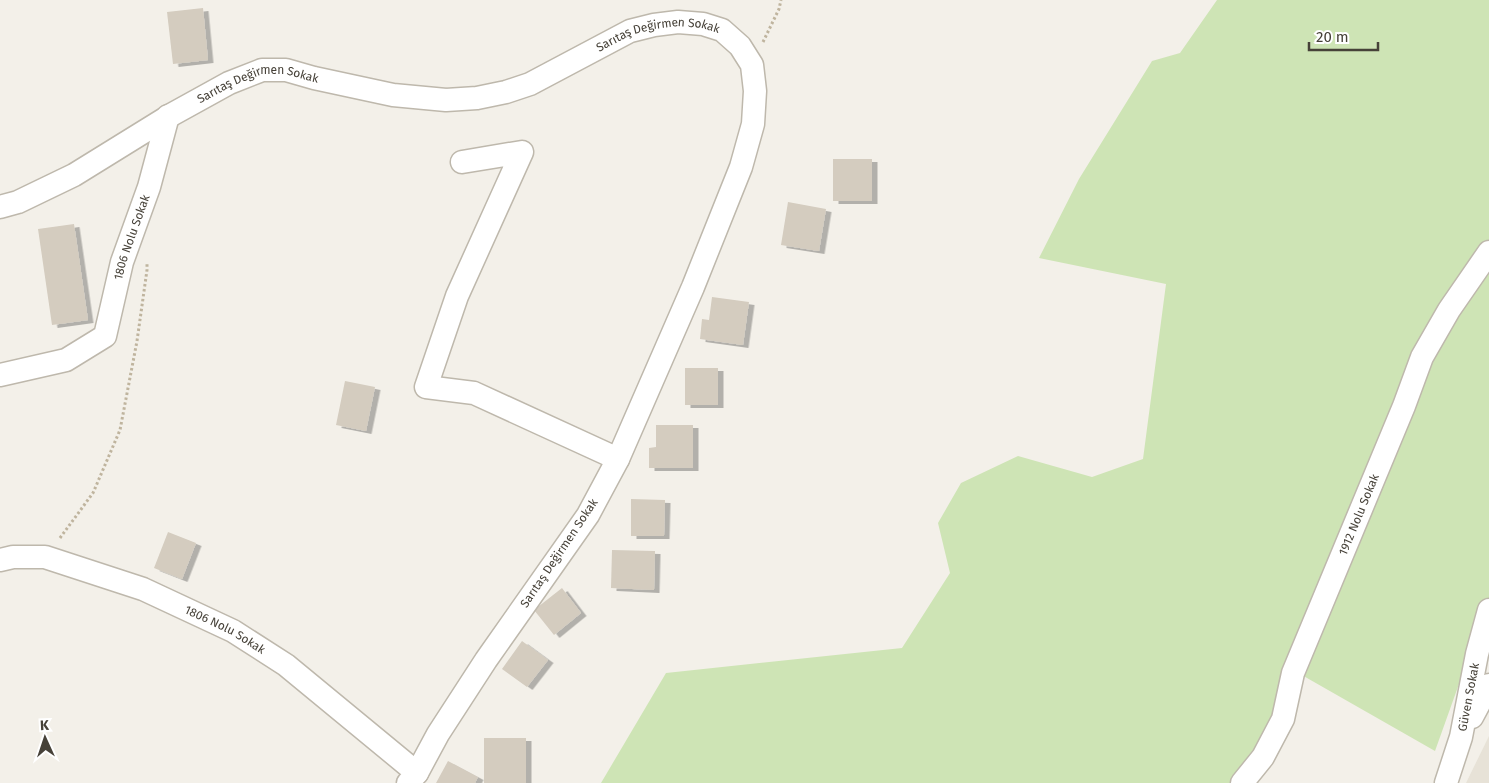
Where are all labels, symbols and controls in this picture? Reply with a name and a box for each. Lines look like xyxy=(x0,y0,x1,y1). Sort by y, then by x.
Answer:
street label: Sarıtaş Değirmen Sokak xyxy=(594,15,722,55)
scale bar xyxy=(1309,20,1378,52)
text: 20 m xyxy=(1316,28,1349,46)
street label: Sarıtaş Değirmen Sokak xyxy=(195,63,321,106)
street label: 1806 Nolu Sokak xyxy=(111,192,153,281)
street label: 1912 Nolu Sokak xyxy=(1336,471,1382,557)
street label: Sarıtaş Değirmen Sokak xyxy=(517,495,601,610)
street label: 1806 Nolu Sokak xyxy=(183,603,269,657)
street label: Güven Sokak xyxy=(1455,661,1482,733)
north arrow xyxy=(20,713,70,763)
text: K xyxy=(39,717,50,734)

